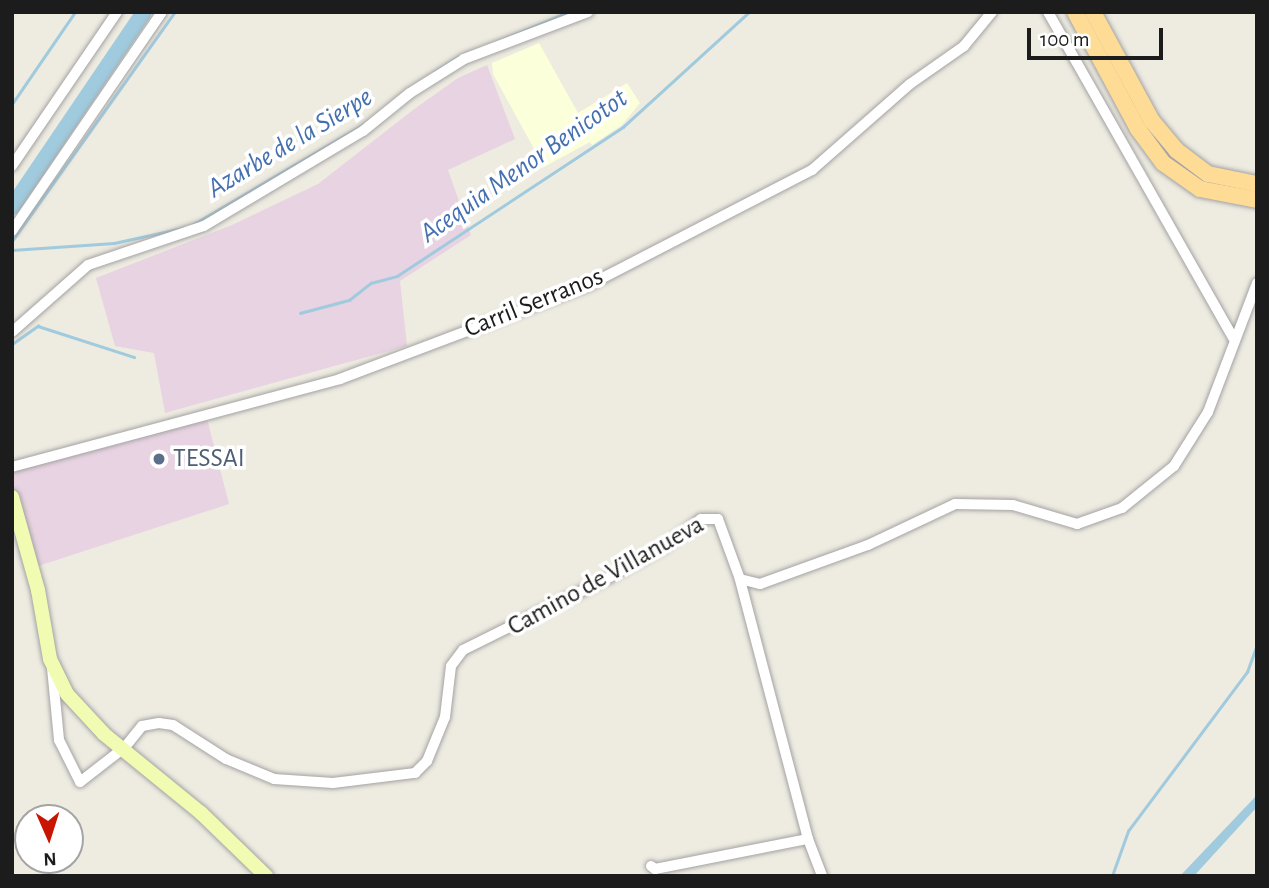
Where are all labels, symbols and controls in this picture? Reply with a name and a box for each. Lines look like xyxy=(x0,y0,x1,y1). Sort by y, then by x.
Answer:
scale bar xyxy=(1031,14,1168,58)
text: 100 m xyxy=(1040,29,1090,50)
water label: Azarbe de la Sierpe xyxy=(201,80,379,206)
water label: Acequia Menor Benicotot xyxy=(414,82,634,250)
street label: Carril Serranos xyxy=(460,261,608,345)
place label: TESSAI xyxy=(173,443,245,475)
marker: TESSAI xyxy=(151,451,167,467)
street label: Camino de Villanueva xyxy=(503,509,709,643)
north arrow xyxy=(14,804,84,874)
text: N xyxy=(43,849,57,868)

